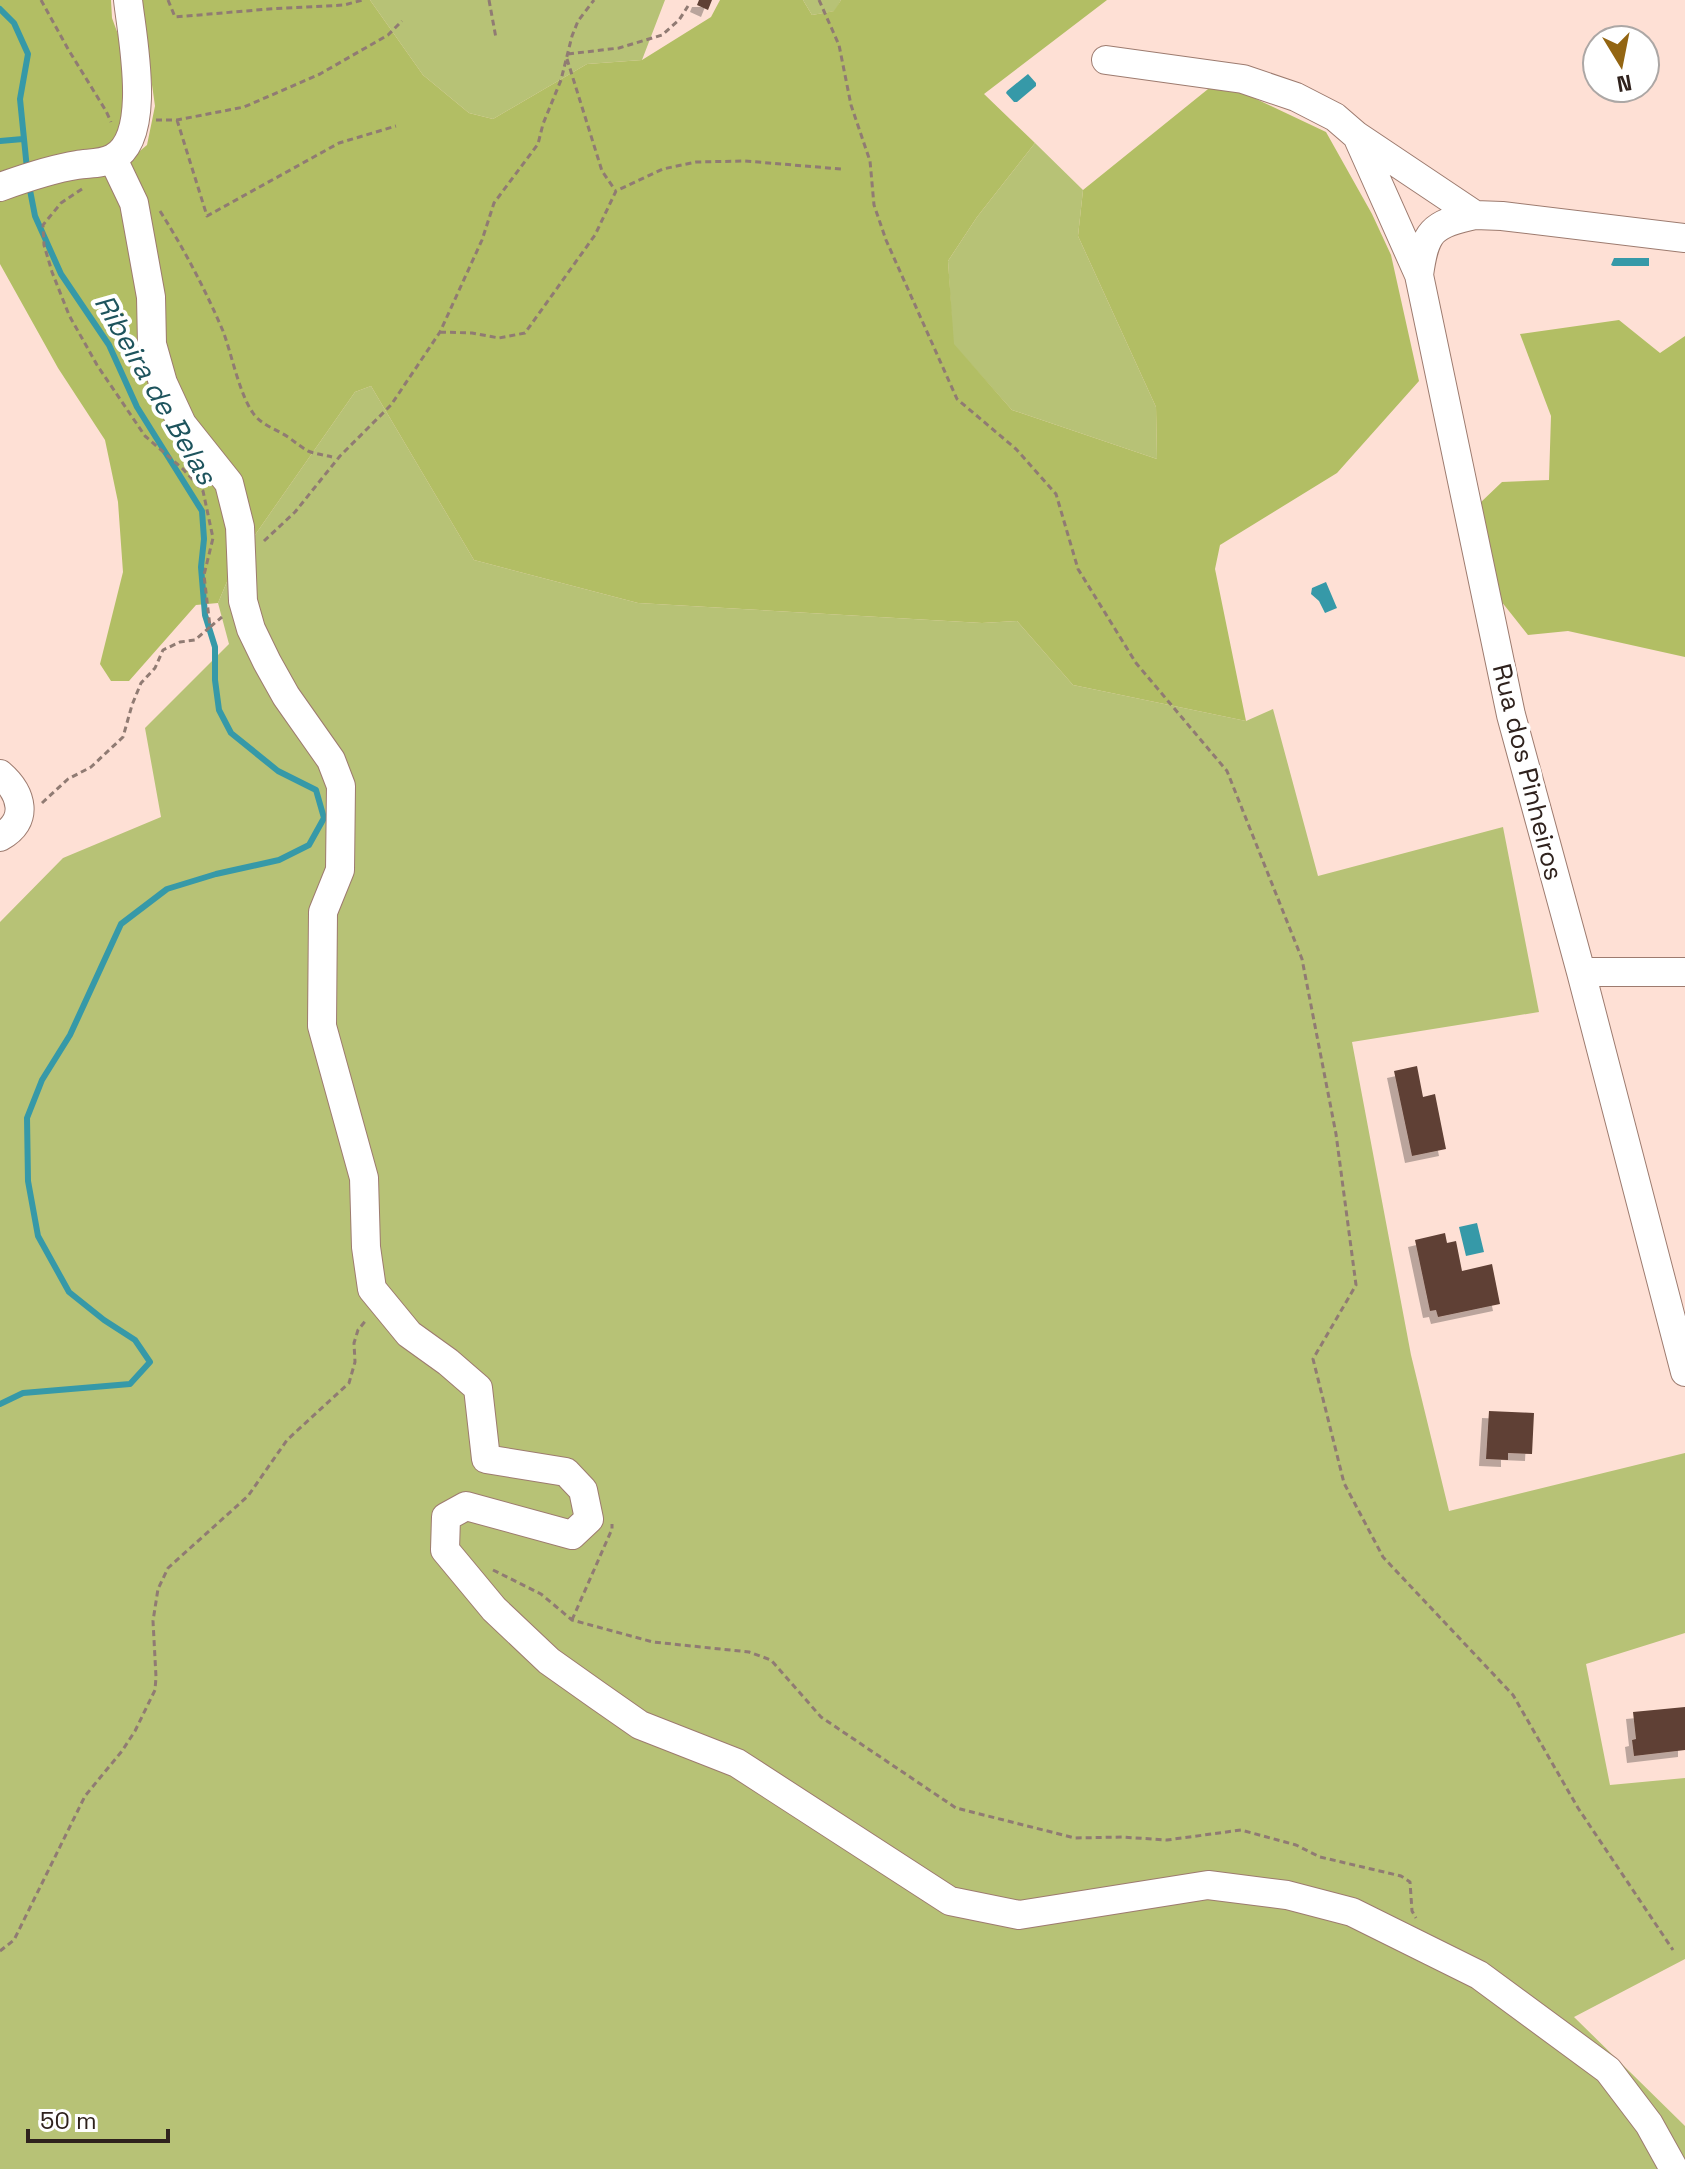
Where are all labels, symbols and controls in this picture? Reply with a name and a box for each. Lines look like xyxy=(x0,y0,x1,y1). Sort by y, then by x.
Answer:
north arrow xyxy=(1581,24,1661,104)
text: N xyxy=(1615,69,1634,99)
water label: Ribeira de Belas xyxy=(87,287,226,492)
street label: Rua dos Pinheiros xyxy=(1485,660,1571,884)
scale bar xyxy=(28,2093,168,2143)
text: 50 m xyxy=(40,2105,97,2136)

